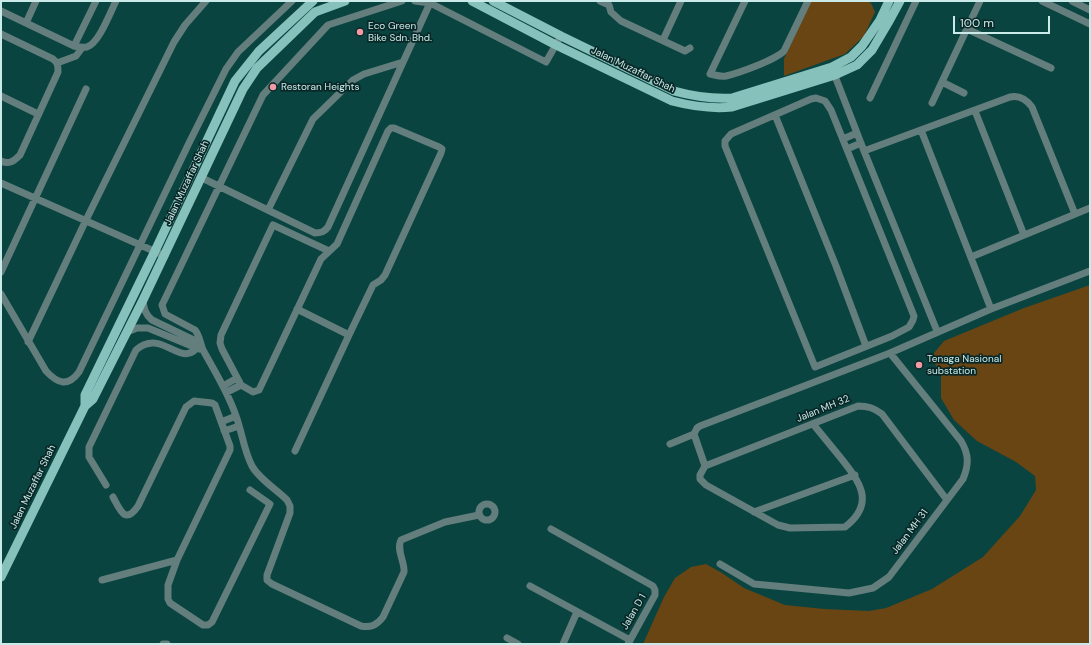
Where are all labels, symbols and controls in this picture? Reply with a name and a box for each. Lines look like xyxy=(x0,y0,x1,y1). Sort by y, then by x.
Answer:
scale bar xyxy=(955,8,1052,34)
text: 100 m xyxy=(960,15,994,31)
place label: Eco Green Bike Sdn. Bhd. xyxy=(368,20,432,44)
marker: Eco Green Bike Sdn. Bhd. xyxy=(355,27,365,37)
street label: Jalan Muzaffar Shah xyxy=(589,44,677,96)
place label: Restoran Heights xyxy=(281,81,360,93)
marker: Restoran Heights xyxy=(268,82,278,92)
street label: Jalan Muzaffar Shah xyxy=(162,139,212,227)
place label: Tenaga Nasional substation xyxy=(927,353,1001,376)
marker: Tenaga Nasional substation xyxy=(914,360,924,370)
street label: Jalan MH 32 xyxy=(795,393,851,425)
street label: Jalan Muzaffar Shah xyxy=(7,443,59,531)
street label: Jalan MH 31 xyxy=(889,507,931,557)
street label: Jalan D 1 xyxy=(619,592,649,632)

